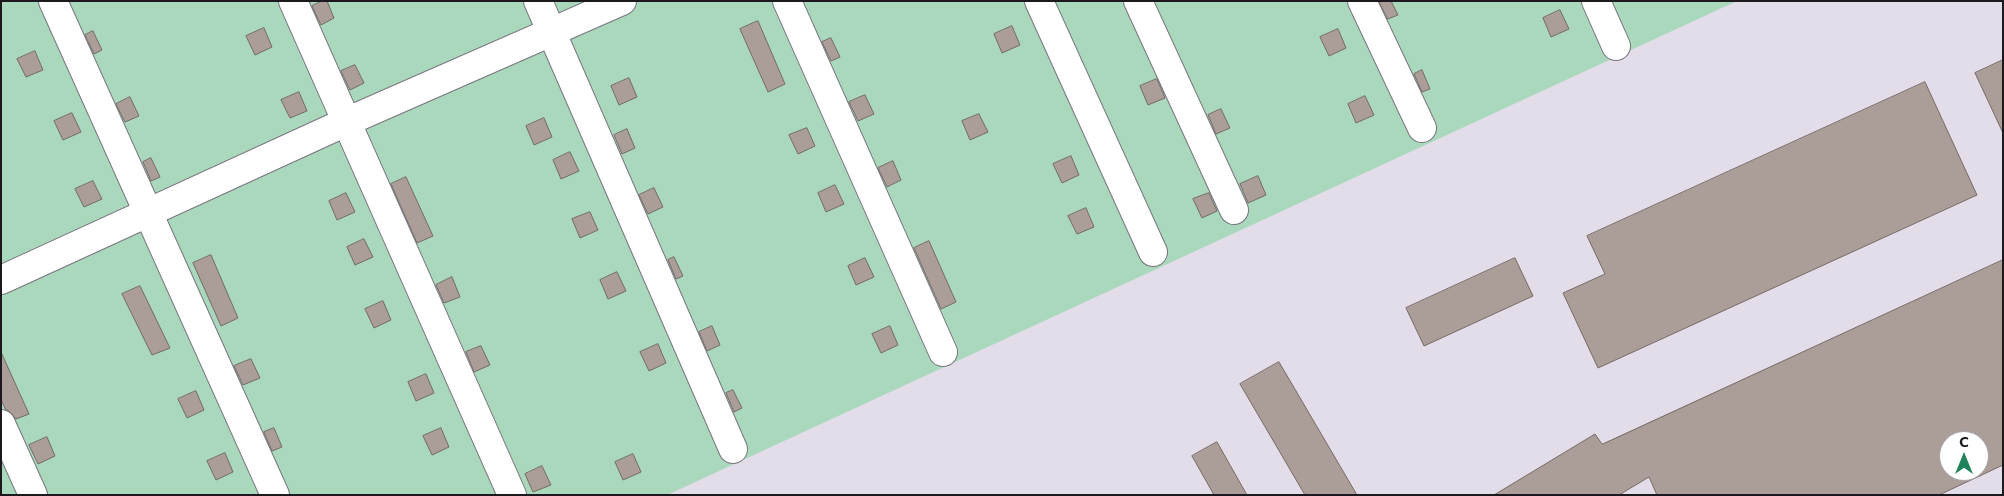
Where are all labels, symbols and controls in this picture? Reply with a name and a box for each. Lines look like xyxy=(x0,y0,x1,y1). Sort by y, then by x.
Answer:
north arrow xyxy=(1939,431,1989,481)
text: С xyxy=(1959,433,1969,450)

